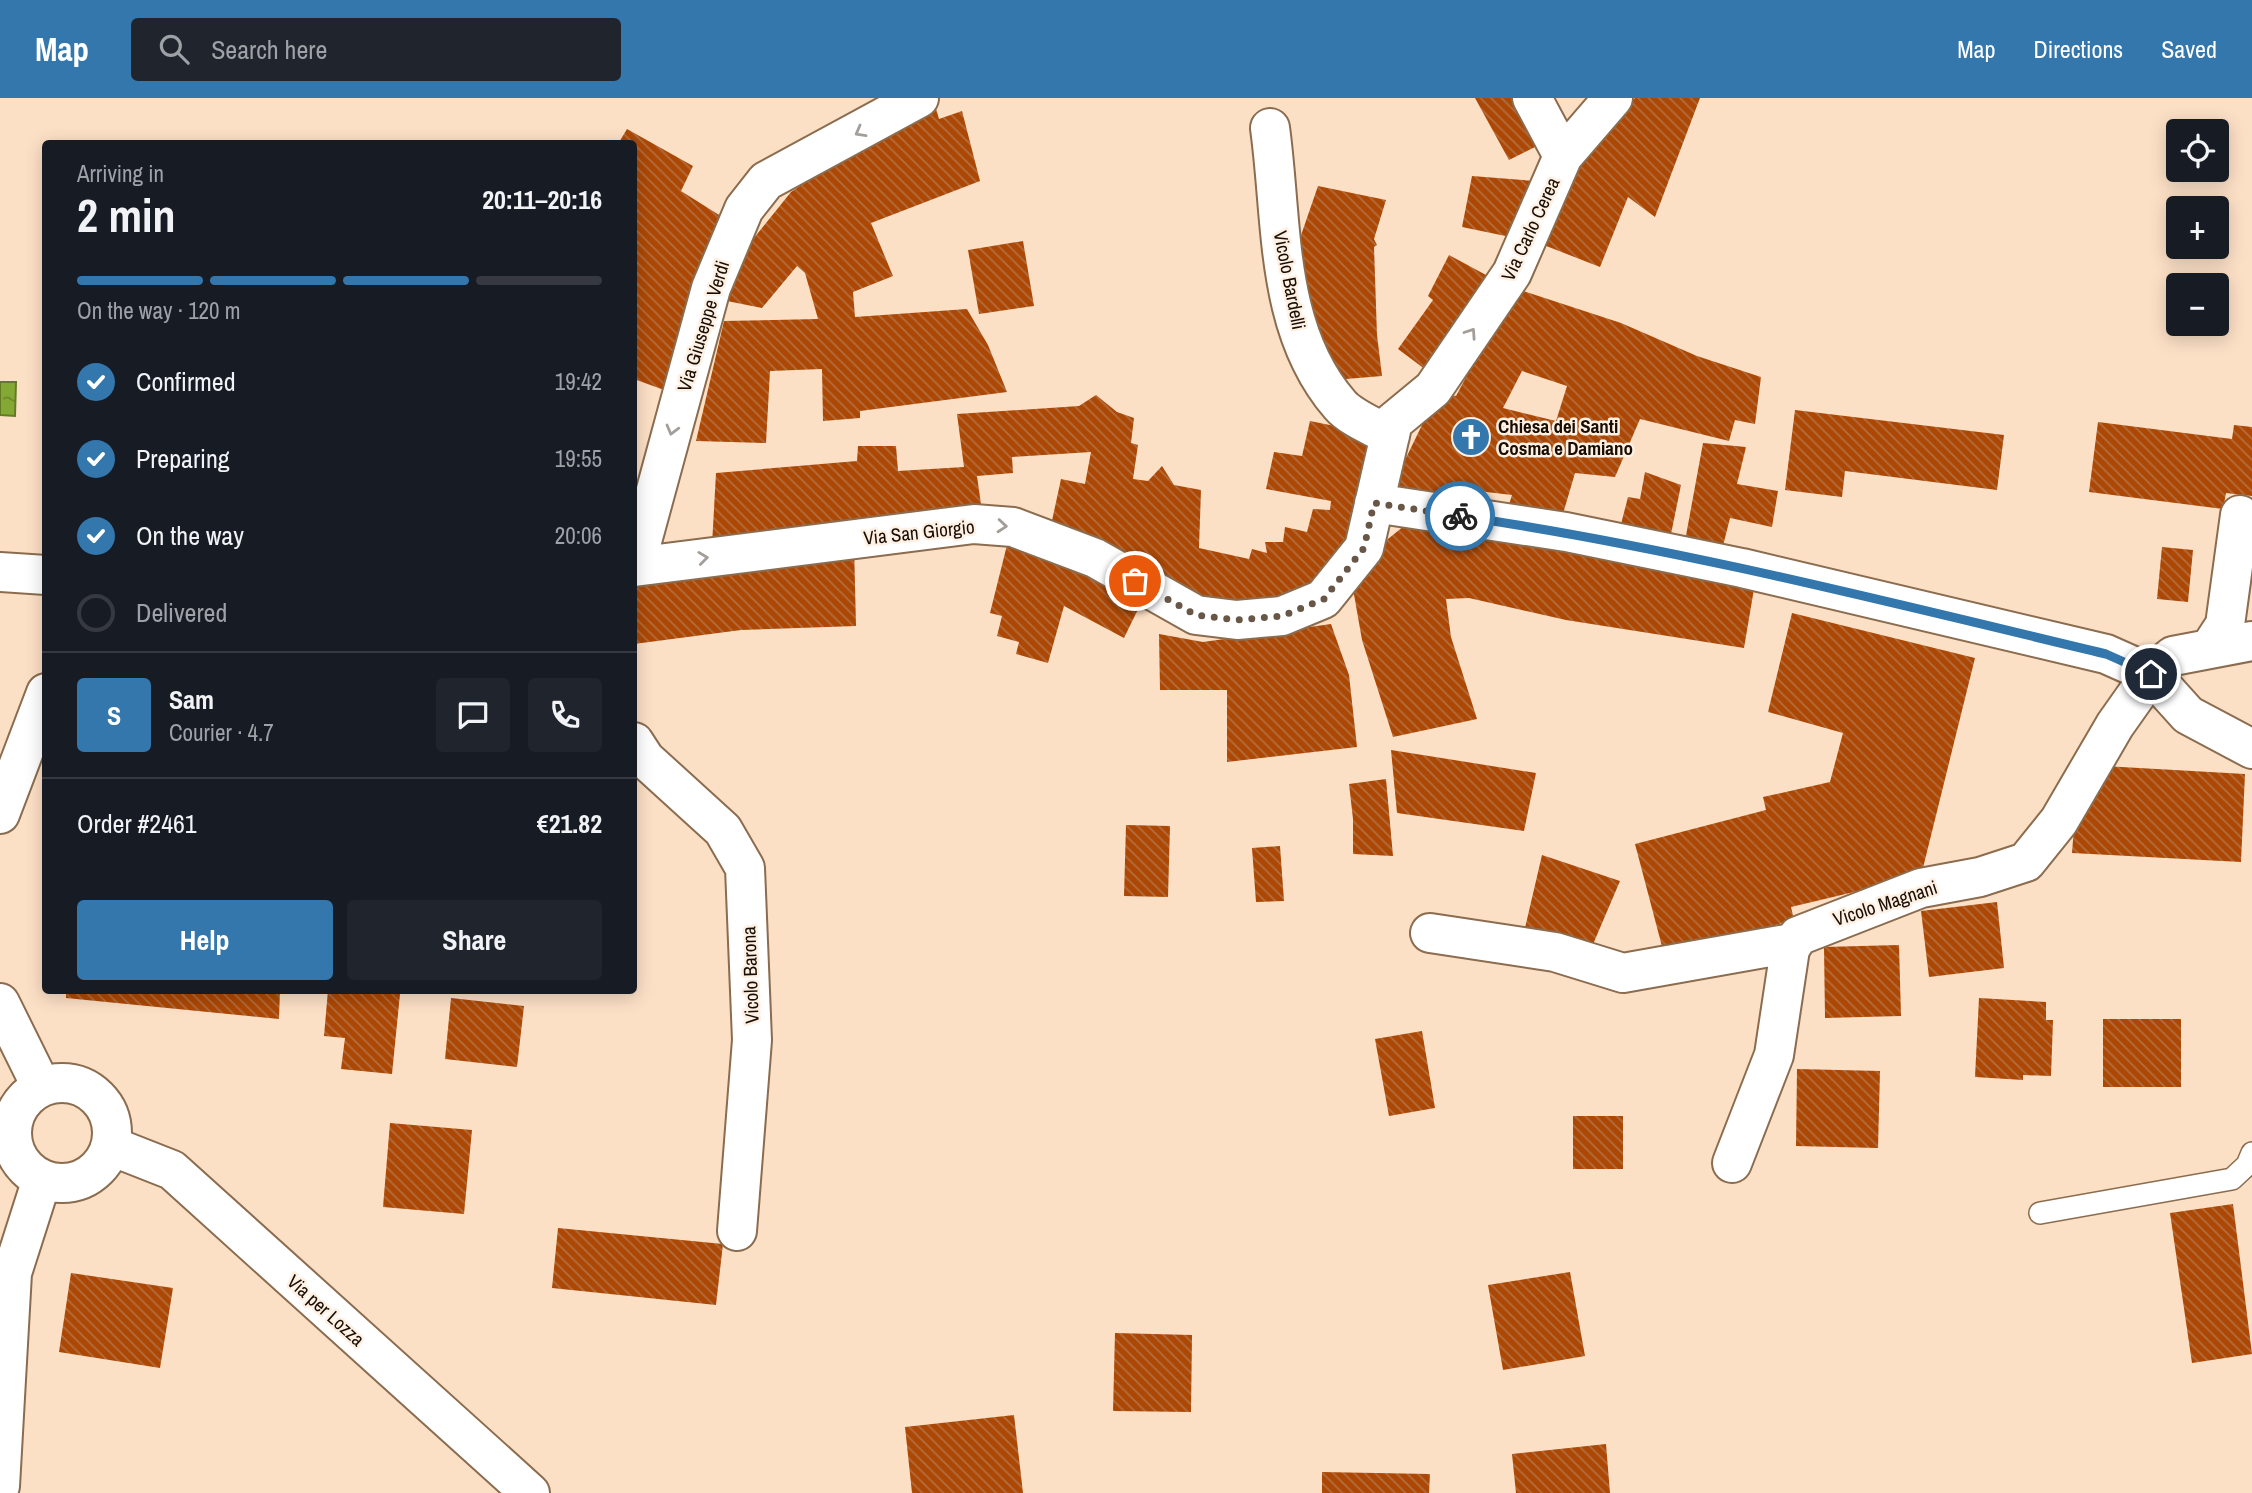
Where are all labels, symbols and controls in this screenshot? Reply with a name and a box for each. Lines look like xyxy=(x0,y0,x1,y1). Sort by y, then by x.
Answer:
search box xyxy=(131,18,621,81)
text: Map xyxy=(35,27,89,71)
icon: search xyxy=(155,30,193,68)
text: Search here xyxy=(211,32,327,67)
text: Map xyxy=(1957,33,1995,65)
text: Directions xyxy=(2033,33,2123,65)
text: Saved xyxy=(2161,33,2217,65)
map controls xyxy=(2166,119,2229,336)
button: locate xyxy=(2166,119,2229,182)
one-way arrow xyxy=(854,124,867,137)
text: Arriving in xyxy=(77,158,164,189)
street label: Via Carlo Cerea xyxy=(1495,173,1565,285)
text: 20:11–20:16 xyxy=(482,182,602,217)
text: 2 min xyxy=(77,184,176,246)
button: + xyxy=(2166,196,2229,259)
street label: Vicolo Bardelli xyxy=(1268,228,1312,332)
street label: Via Giuseppe Verdi xyxy=(671,257,735,395)
button: − xyxy=(2166,273,2229,336)
text: On the way · 120 m xyxy=(77,295,241,326)
one-way arrow xyxy=(1463,328,1476,341)
icon: check xyxy=(77,363,115,401)
text: Confirmed xyxy=(136,364,236,399)
text: 19:42 xyxy=(555,366,602,397)
place label: Chiesa dei Santi Cosma e Damiano xyxy=(1498,413,1633,461)
church icon: Chiesa dei Santi Cosma e Damiano xyxy=(1450,416,1492,458)
one-way arrow xyxy=(666,424,680,436)
icon: check xyxy=(77,440,115,478)
text: Preparing xyxy=(136,441,230,476)
text: 19:55 xyxy=(555,443,602,474)
courier xyxy=(1425,481,1495,551)
icon: bike xyxy=(1441,497,1479,535)
street label: Via San Giorgio xyxy=(862,513,976,551)
icon: check xyxy=(77,517,115,555)
text: On the way xyxy=(136,518,244,553)
one-way arrow xyxy=(996,518,1007,533)
text: 20:06 xyxy=(555,520,602,551)
one-way arrow xyxy=(697,551,709,566)
pin xyxy=(1105,551,1165,611)
icon: bag xyxy=(1116,562,1154,600)
text: Delivered xyxy=(136,595,227,630)
pin xyxy=(2121,644,2181,704)
icon: home xyxy=(2132,655,2170,693)
button: chat xyxy=(436,678,510,752)
button: phone xyxy=(528,678,602,752)
text: Sam xyxy=(169,682,214,717)
text: S xyxy=(107,698,121,733)
text: Courier · 4.7 xyxy=(169,717,274,748)
text: Order #2461 xyxy=(77,806,197,841)
text: €21.82 xyxy=(537,806,602,841)
street label: Vicolo Magnani xyxy=(1830,874,1940,932)
button: Help xyxy=(77,900,333,980)
button: Share xyxy=(347,900,602,980)
street label: Vicolo Barona xyxy=(735,925,765,1024)
street label: Via per Lozza xyxy=(282,1268,371,1352)

